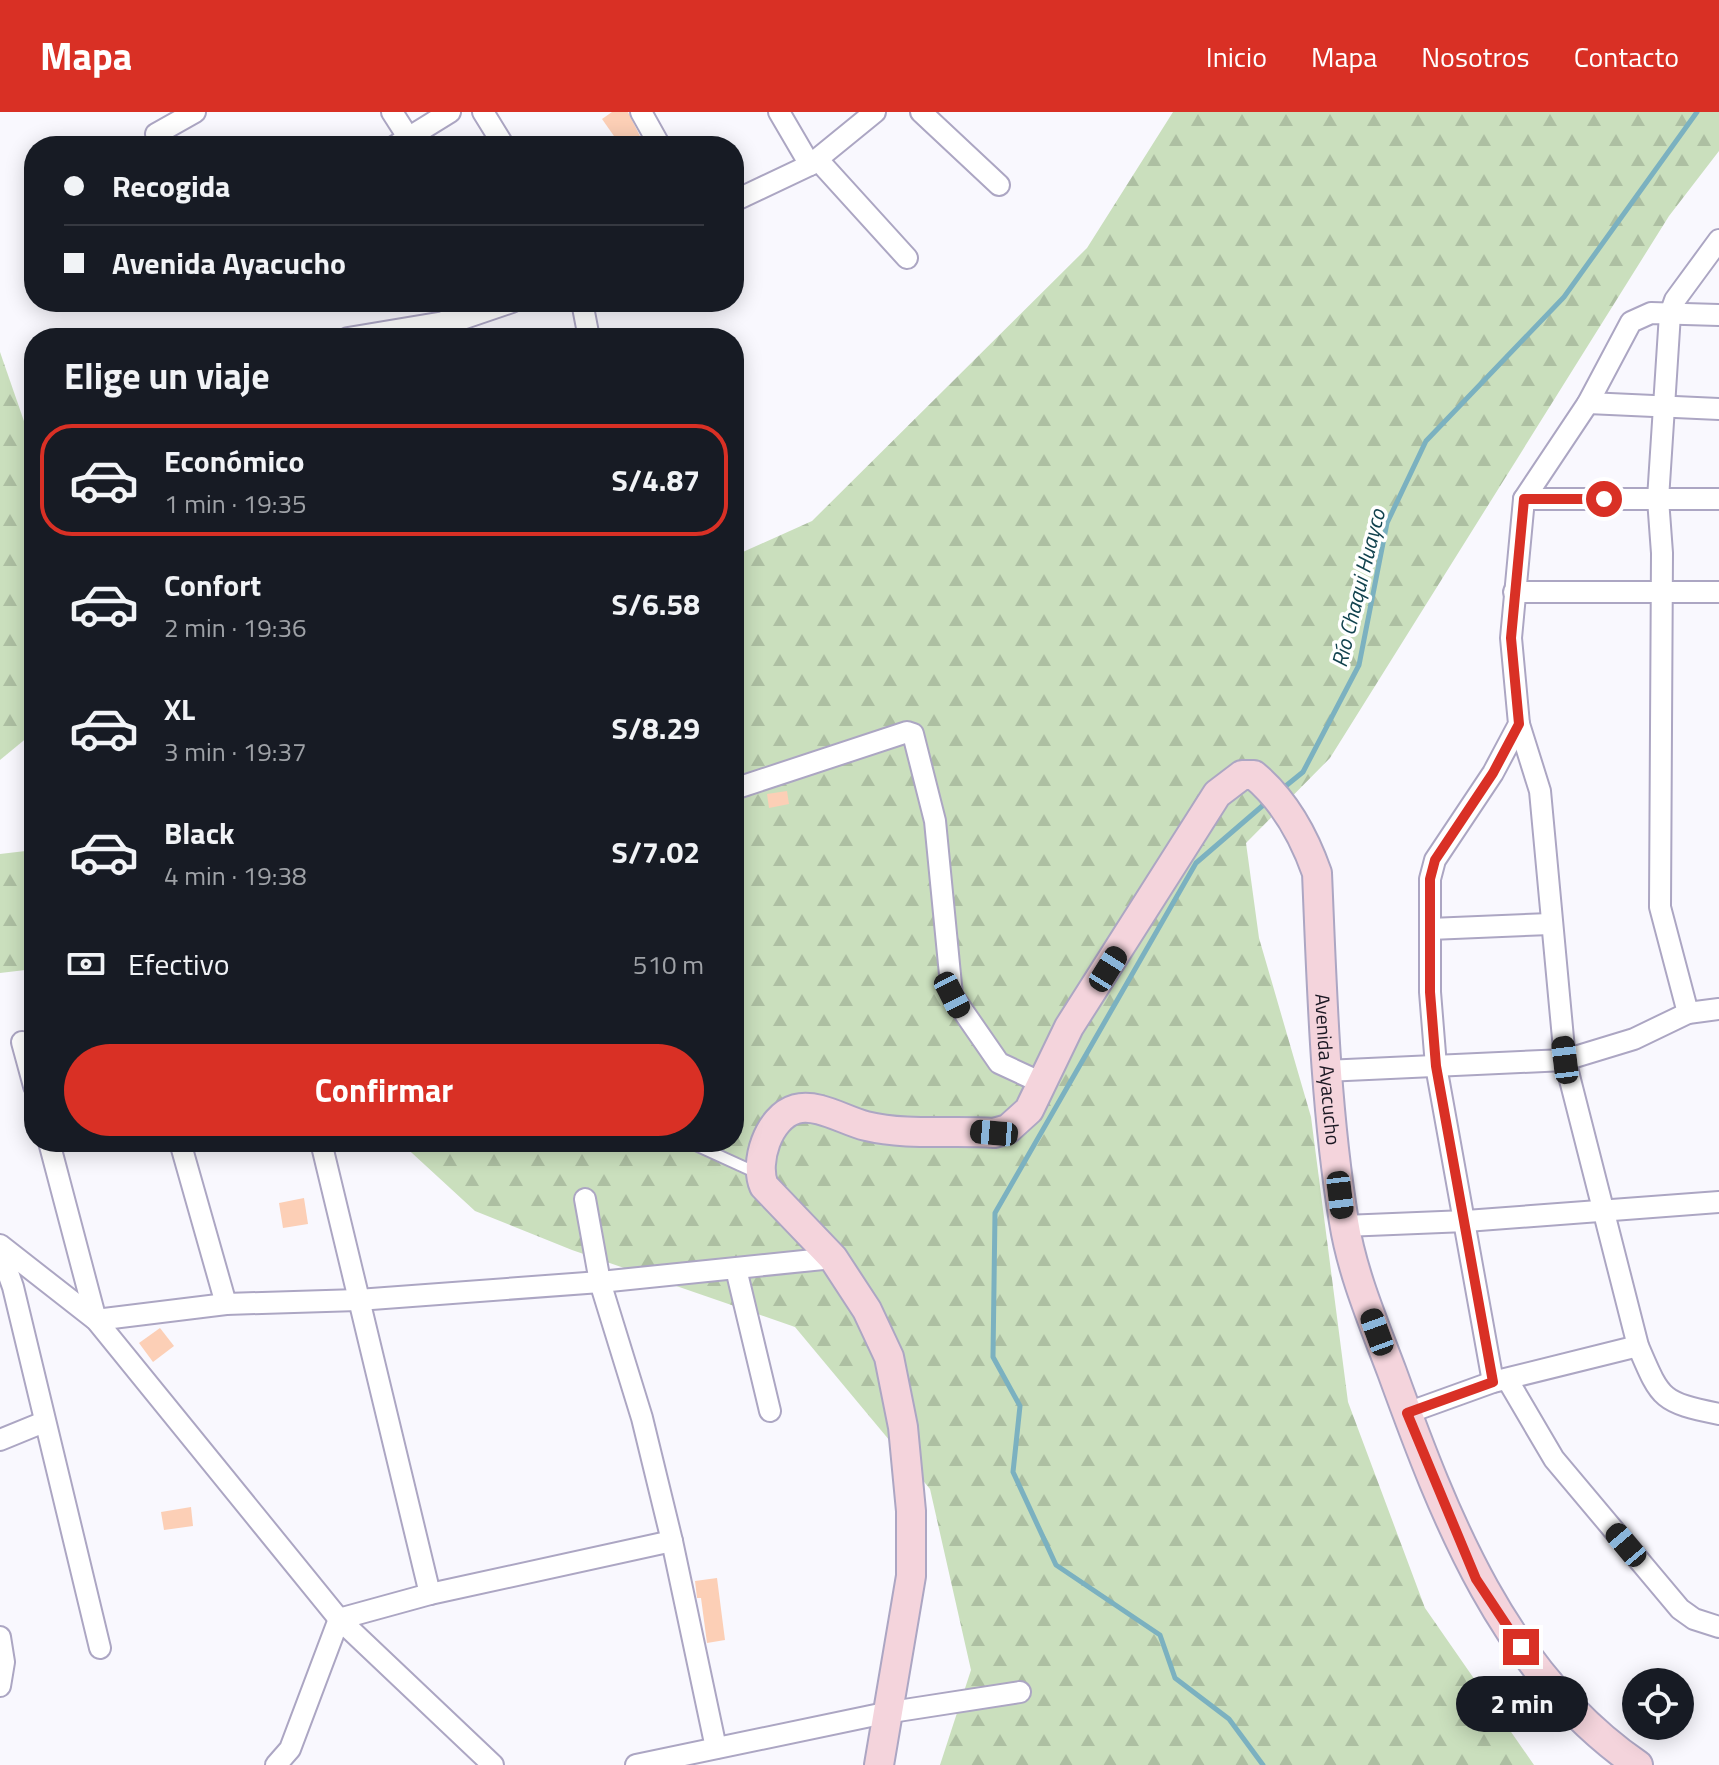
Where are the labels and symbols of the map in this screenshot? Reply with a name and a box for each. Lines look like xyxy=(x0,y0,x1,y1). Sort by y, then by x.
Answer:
route start xyxy=(1586,481,1622,517)
water label: Río Chaqui Huayco xyxy=(1322,504,1394,671)
car xyxy=(1085,942,1131,996)
car xyxy=(930,968,974,1022)
street label: Avenida Ayacucho xyxy=(1307,993,1349,1147)
car xyxy=(1550,1035,1580,1085)
car xyxy=(969,1119,1019,1147)
car xyxy=(1325,1170,1355,1220)
car xyxy=(1358,1305,1396,1359)
car xyxy=(1601,1519,1651,1571)
route end xyxy=(1503,1629,1539,1665)
callout: 2 min xyxy=(1455,1675,1587,1731)

